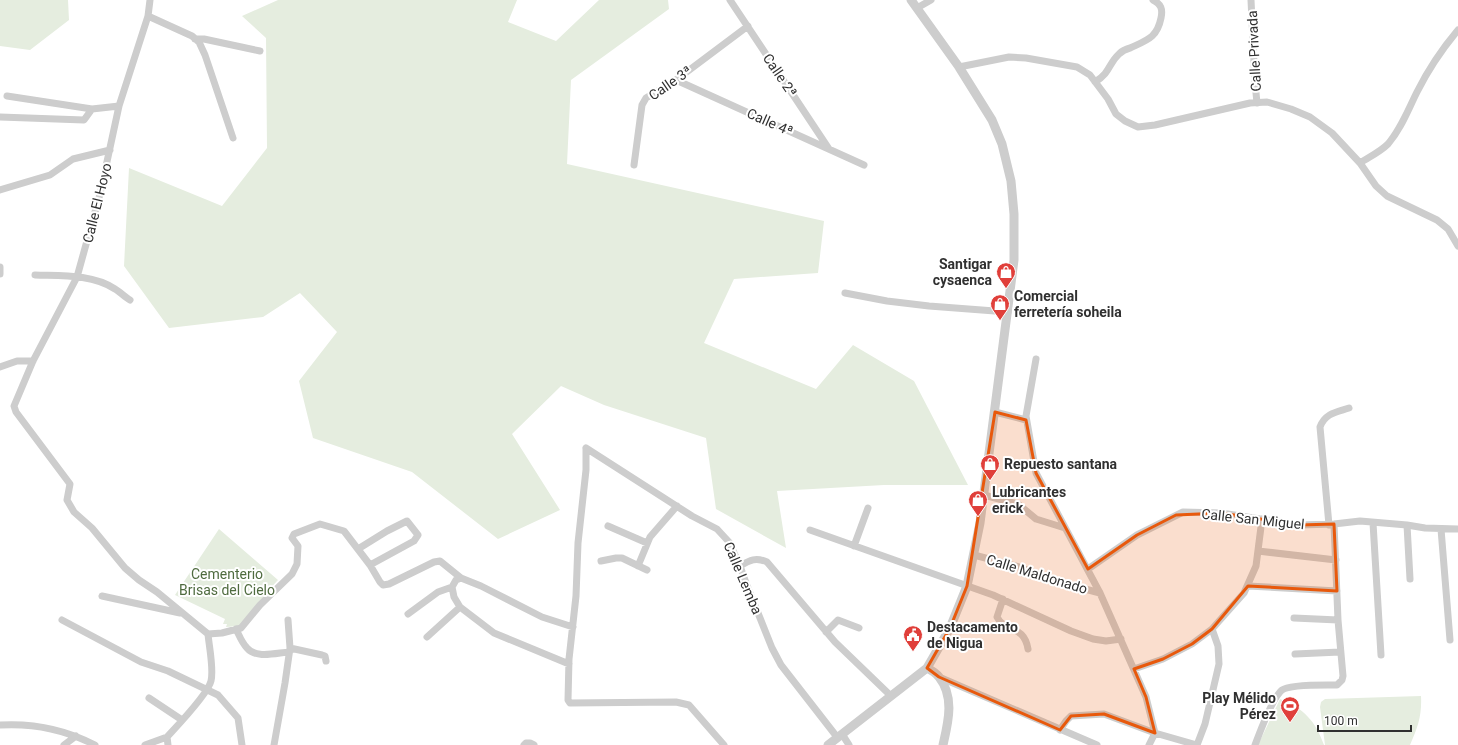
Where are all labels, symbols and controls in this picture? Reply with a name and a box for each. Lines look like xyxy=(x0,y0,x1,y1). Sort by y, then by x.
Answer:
street label: Calle Privada xyxy=(1244,10,1264,92)
street label: Calle 2ª xyxy=(760,50,800,100)
street label: Calle 3ª xyxy=(646,63,694,103)
street label: Calle 4ª xyxy=(745,105,795,139)
street label: Calle El Hoyo xyxy=(79,161,115,245)
place label: Santigar cysaenca xyxy=(933,256,992,288)
shop icon: Santigar cysaenca xyxy=(995,261,1017,289)
place label: Comercial ferretería soheila xyxy=(1014,288,1122,320)
shop icon: Comercial ferretería soheila xyxy=(989,293,1011,321)
shop icon: Repuesto santana xyxy=(979,453,1001,481)
place label: Repuesto santana xyxy=(1004,456,1118,472)
place label: Lubricantes erick xyxy=(992,484,1066,516)
shop icon: Lubricantes erick xyxy=(967,489,989,517)
street label: Calle San Miguel xyxy=(1201,506,1305,532)
street label: Calle Lemba xyxy=(721,539,765,617)
street label: Calle Maldonado xyxy=(985,551,1089,597)
park label: Cementerio Brisas del Cielo xyxy=(179,566,275,598)
place label: Destacamento de Nigua xyxy=(927,619,1018,651)
public building icon: Destacamento de Nigua xyxy=(902,624,924,652)
place label: Play Mélido Pérez xyxy=(1202,690,1276,722)
sports icon: Play Mélido Pérez xyxy=(1279,695,1301,723)
scale bar xyxy=(1318,707,1411,733)
text: 100 m xyxy=(1324,714,1358,728)

